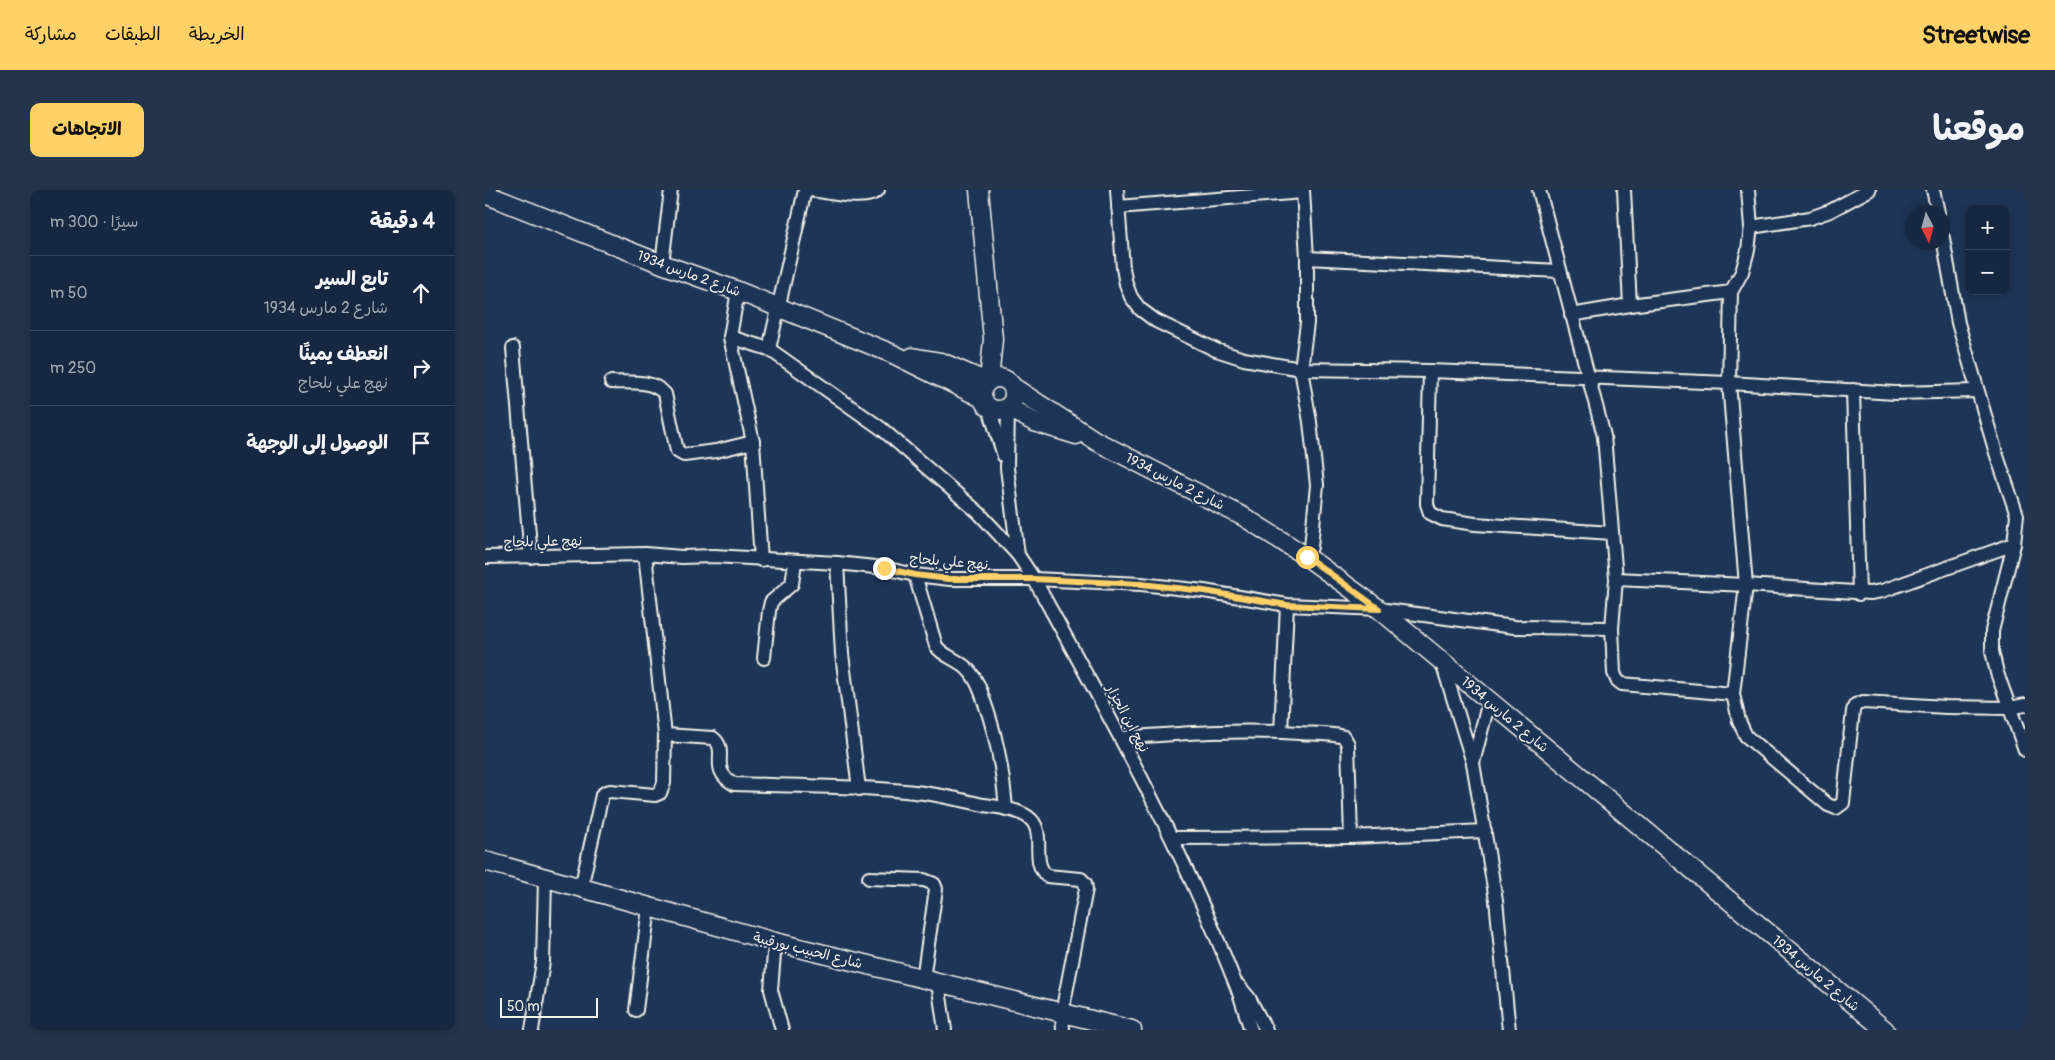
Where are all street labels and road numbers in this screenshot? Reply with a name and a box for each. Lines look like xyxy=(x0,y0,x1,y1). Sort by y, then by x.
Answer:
street label: شارع 2 مارس 1934 xyxy=(634,247,743,301)
street label: شارع 2 مارس 1934 xyxy=(1122,449,1227,515)
street label: نهج علي بلحاج xyxy=(504,532,583,555)
street label: نهج علي بلحاج xyxy=(909,550,989,577)
street label: شارع 2 مارس 1934 xyxy=(1457,673,1552,757)
street label: نهج ابن الجزار xyxy=(1101,680,1153,756)
street label: شارع الحبيب بورقيبة xyxy=(751,929,864,973)
street label: شارع 2 مارس 1934 xyxy=(1768,932,1863,1016)

